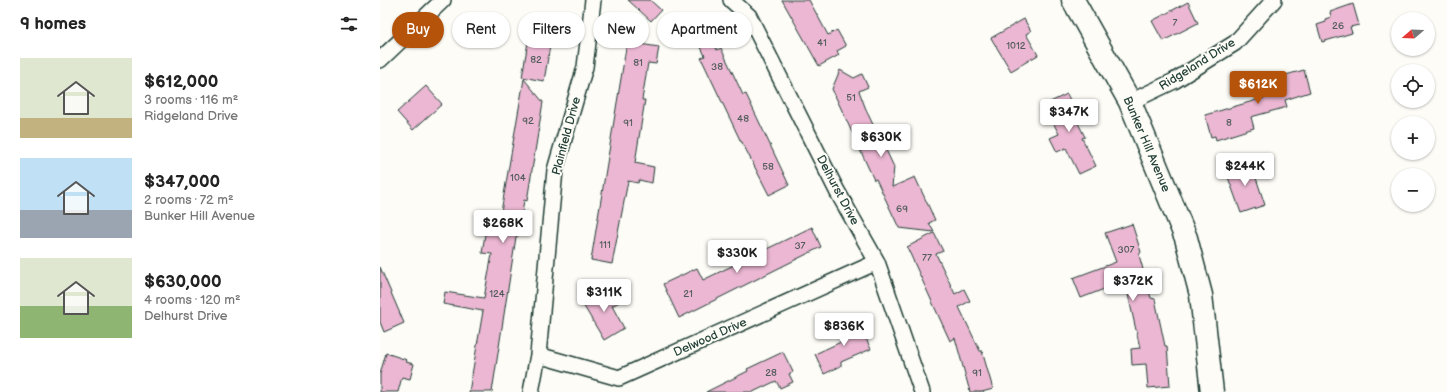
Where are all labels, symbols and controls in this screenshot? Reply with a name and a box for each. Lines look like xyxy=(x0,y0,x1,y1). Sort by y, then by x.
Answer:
chip: Buy xyxy=(392,12,444,48)
chip: Rent xyxy=(452,12,510,48)
chip: Filters xyxy=(518,12,585,48)
chip: New xyxy=(593,12,649,48)
chip: Apartment xyxy=(657,12,752,48)
north arrow xyxy=(1391,12,1435,56)
map controls xyxy=(1391,12,1435,212)
icon: filters xyxy=(338,13,360,35)
text: 9 homes xyxy=(20,14,86,34)
house number: 7 xyxy=(1173,17,1178,29)
house number: 26 xyxy=(1332,20,1344,32)
street label: Ridgeland Drive xyxy=(1156,35,1238,94)
house number: 41 xyxy=(817,37,827,49)
house number: 1012 xyxy=(1006,40,1026,52)
house number: 82 xyxy=(530,54,542,66)
house number: 81 xyxy=(633,57,643,69)
house number: 38 xyxy=(711,61,723,73)
button: locate xyxy=(1391,64,1435,108)
pin: $612K xyxy=(1230,71,1286,105)
text: $612,000 xyxy=(144,72,218,92)
icon: home xyxy=(52,74,100,122)
text: $612K xyxy=(1239,76,1277,92)
text: 3 rooms · 116 m² xyxy=(144,92,238,108)
house number: 51 xyxy=(846,92,856,104)
street label: Bunker Hill Avenue xyxy=(1120,94,1173,194)
street label: Plainfield Drive xyxy=(549,95,584,177)
pin: $347K xyxy=(1041,99,1097,133)
text: $347K xyxy=(1049,104,1089,120)
text: Ridgeland Drive xyxy=(144,108,238,124)
house number: 48 xyxy=(737,113,749,125)
house number: 92 xyxy=(522,115,534,127)
button: + xyxy=(1391,116,1435,160)
house number: 91 xyxy=(623,117,633,129)
house number: 8 xyxy=(1226,117,1232,129)
pin: $630K xyxy=(853,124,909,158)
text: $630K xyxy=(861,129,901,145)
street label: Delhurst Drive xyxy=(813,153,862,228)
pin: $244K xyxy=(1217,153,1273,187)
text: $244K xyxy=(1225,158,1265,174)
house number: 58 xyxy=(762,161,774,173)
button: − xyxy=(1391,168,1435,212)
text: $347,000 xyxy=(144,172,220,192)
house number: 104 xyxy=(510,172,526,184)
icon: home xyxy=(52,174,100,222)
text: 2 rooms · 72 m² xyxy=(144,192,234,208)
house number: 69 xyxy=(896,203,908,215)
text: Bunker Hill Avenue xyxy=(144,208,255,224)
pin: $268K xyxy=(475,210,531,244)
text: $268K xyxy=(483,215,523,231)
house number: 111 xyxy=(599,239,611,251)
pin: $330K xyxy=(709,240,765,274)
house number: 37 xyxy=(794,240,806,252)
house number: 307 xyxy=(1118,244,1135,256)
text: $330K xyxy=(717,245,757,261)
house number: 77 xyxy=(922,252,932,264)
pin: $372K xyxy=(1105,268,1161,302)
text: $630,000 xyxy=(144,272,222,292)
text: $372K xyxy=(1113,273,1153,289)
icon: home xyxy=(52,274,100,322)
pin: $311K xyxy=(576,279,632,313)
text: $311K xyxy=(586,284,622,300)
house number: 124 xyxy=(489,288,505,300)
house number: 21 xyxy=(683,288,693,300)
text: 4 rooms · 120 m² xyxy=(144,292,241,308)
text: Delhurst Drive xyxy=(144,308,227,324)
pin: $836K xyxy=(816,313,872,347)
street label: Delwood Drive xyxy=(671,315,749,360)
text: $836K xyxy=(824,318,864,334)
house number: 28 xyxy=(765,367,777,379)
house number: 91 xyxy=(972,367,982,379)

